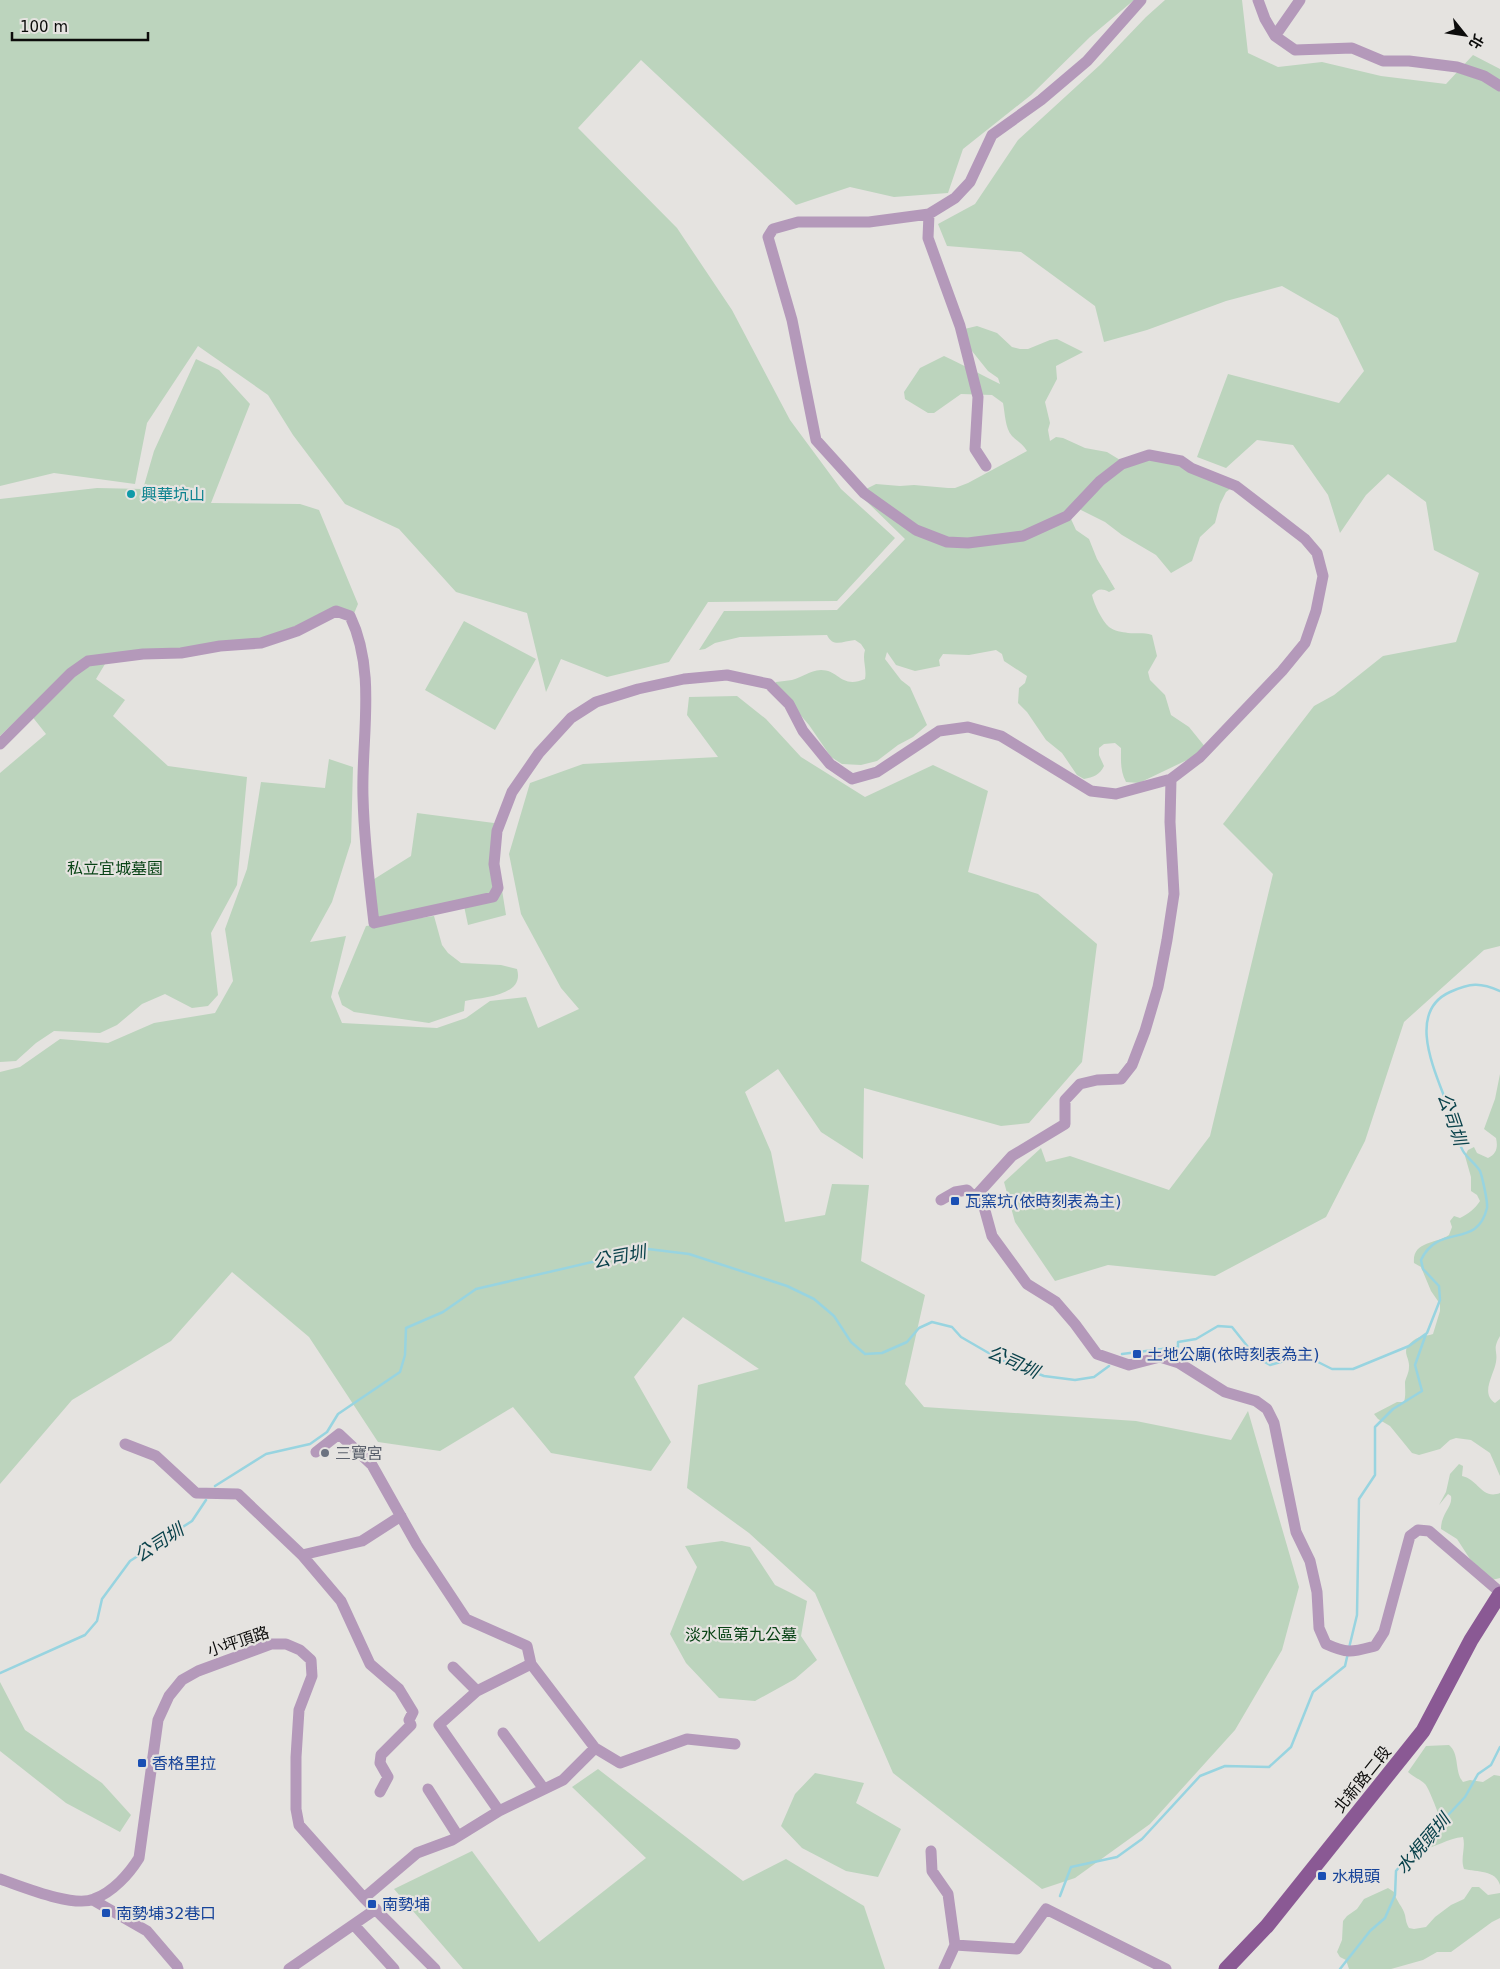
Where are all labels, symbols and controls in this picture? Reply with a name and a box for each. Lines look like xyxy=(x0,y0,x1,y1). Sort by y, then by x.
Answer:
scale bar xyxy=(12,10,149,42)
north arrow xyxy=(1440,10,1490,60)
text: 100 m xyxy=(20,18,68,36)
text: 北 xyxy=(1466,31,1487,52)
place label: 興華坑山 xyxy=(141,485,205,504)
marker: 興華坑山 xyxy=(125,488,137,500)
park label: 私立宜城墓園 xyxy=(67,859,163,878)
water label: 公司圳 xyxy=(1434,1090,1472,1151)
place label: 瓦窯坑(依時刻表為主) xyxy=(965,1192,1122,1211)
marker: 瓦窯坑(依時刻表為主) xyxy=(949,1195,961,1207)
water label: 公司圳 xyxy=(590,1240,650,1272)
water label: 公司圳 xyxy=(984,1341,1045,1383)
place label: 土地公廟(依時刻表為主) xyxy=(1147,1345,1320,1364)
marker: 土地公廟(依時刻表為主) xyxy=(1131,1348,1143,1360)
place label: 三寶宮 xyxy=(335,1444,383,1463)
marker: 三寶宮 xyxy=(319,1447,331,1459)
water label: 公司圳 xyxy=(130,1517,190,1566)
street label: 小坪頂路 xyxy=(205,1623,272,1660)
park label: 淡水區第九公墓 xyxy=(685,1625,797,1644)
street label: 北新路二段 xyxy=(1330,1742,1395,1816)
place label: 香格里拉 xyxy=(152,1754,216,1773)
marker: 香格里拉 xyxy=(136,1757,148,1769)
water label: 水梘頭圳 xyxy=(1391,1807,1456,1878)
place label: 水梘頭 xyxy=(1332,1867,1380,1886)
marker: 水梘頭 xyxy=(1316,1870,1328,1882)
place label: 南勢埔 xyxy=(382,1895,430,1914)
marker: 南勢埔 xyxy=(366,1898,378,1910)
place label: 南勢埔32巷口 xyxy=(116,1904,216,1923)
marker: 南勢埔32巷口 xyxy=(100,1907,112,1919)

